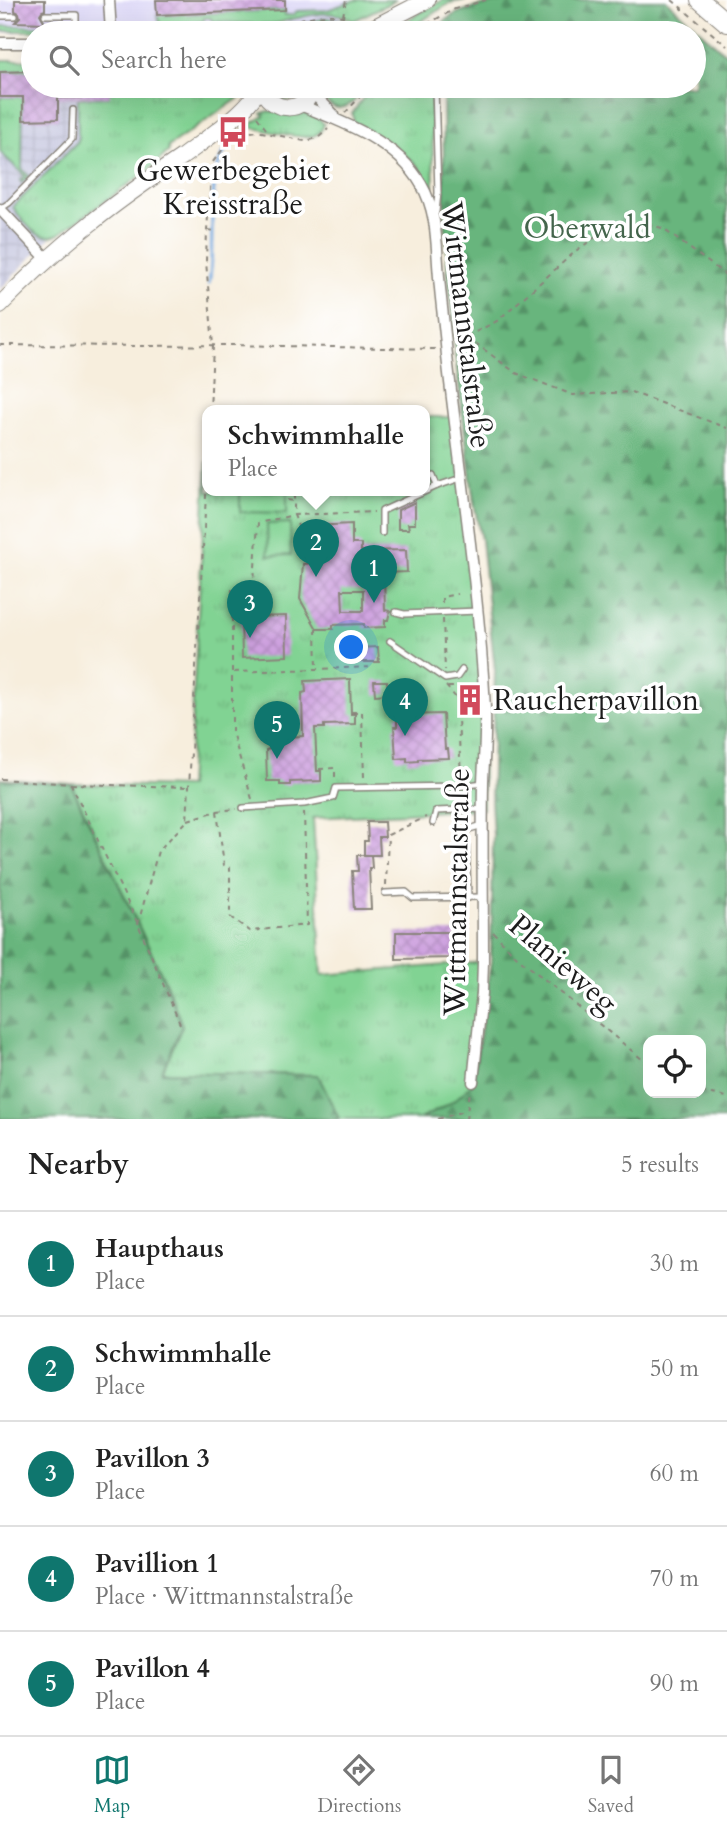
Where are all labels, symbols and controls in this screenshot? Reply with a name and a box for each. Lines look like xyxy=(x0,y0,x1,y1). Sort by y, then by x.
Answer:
search box xyxy=(21,21,706,98)
icon: search xyxy=(45,41,83,79)
text: Search here xyxy=(101,42,227,77)
bus stop icon: Gewerbegebiet Kreisstraße xyxy=(216,115,250,149)
place label: Gewerbegebiet Kreisstraße xyxy=(136,150,330,225)
street label: Wittmannstalstraße xyxy=(430,198,501,451)
park label: Oberwald xyxy=(523,208,651,249)
popup xyxy=(202,405,430,496)
text: Schwimmhalle xyxy=(228,418,404,453)
text: Place xyxy=(228,453,278,484)
pin: 2 xyxy=(293,519,339,577)
pin: 1 xyxy=(351,545,397,603)
pin: 3 xyxy=(227,580,273,638)
your location xyxy=(334,630,368,664)
pin: 4 xyxy=(382,678,428,736)
place label: Raucherpavillon xyxy=(493,680,699,721)
building icon: Raucherpavillon xyxy=(453,683,487,717)
pin: 5 xyxy=(254,701,300,759)
street label: Wittmannstalstraße xyxy=(434,768,480,1017)
street label: Planieweg xyxy=(500,905,626,1023)
map controls xyxy=(643,1035,706,1098)
button: locate xyxy=(643,1035,706,1098)
text: Nearby xyxy=(28,1144,129,1185)
text: 5 results xyxy=(621,1149,699,1180)
text: Haupthaus xyxy=(95,1231,224,1266)
text: 1 xyxy=(45,1248,57,1279)
text: 30 m xyxy=(650,1248,699,1279)
text: Place xyxy=(95,1266,145,1297)
text: Schwimmhalle xyxy=(95,1336,272,1371)
text: 2 xyxy=(45,1353,57,1384)
text: 50 m xyxy=(650,1353,699,1384)
text: Place xyxy=(95,1371,145,1402)
text: Pavillon 3 xyxy=(95,1441,210,1476)
text: 3 xyxy=(45,1458,57,1489)
text: 60 m xyxy=(650,1458,699,1489)
text: Place xyxy=(95,1476,145,1507)
text: Pavillion 1 xyxy=(95,1546,219,1581)
text: 4 xyxy=(45,1563,57,1594)
text: 70 m xyxy=(650,1563,699,1594)
text: Place · Wittmannstalstraße xyxy=(95,1581,354,1612)
text: Pavillon 4 xyxy=(95,1651,210,1686)
text: 5 xyxy=(45,1668,57,1699)
text: 90 m xyxy=(650,1668,699,1699)
text: Place xyxy=(95,1686,145,1717)
tab: Map xyxy=(93,1751,131,1819)
tab: Directions xyxy=(318,1751,401,1819)
tab: Saved xyxy=(588,1751,634,1819)

